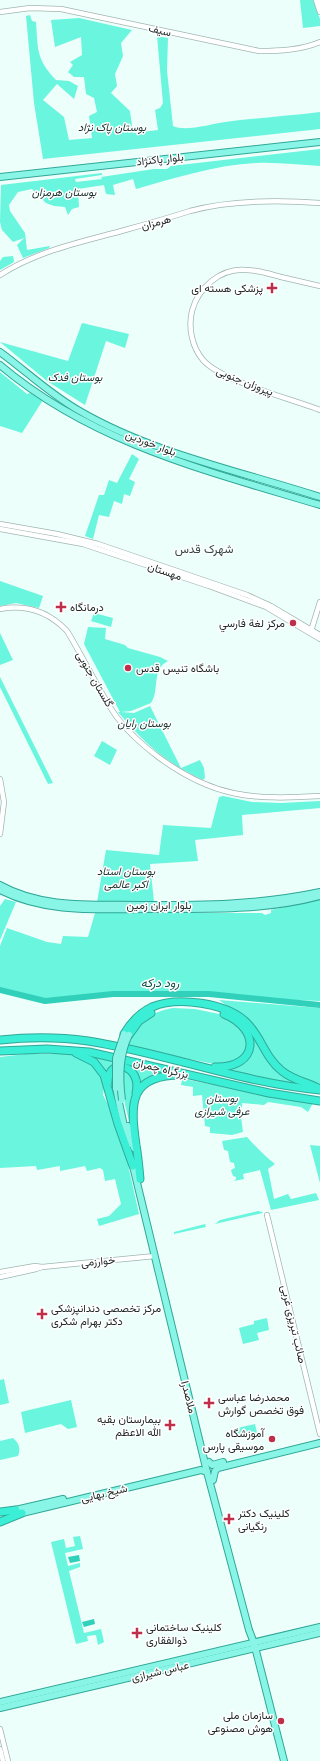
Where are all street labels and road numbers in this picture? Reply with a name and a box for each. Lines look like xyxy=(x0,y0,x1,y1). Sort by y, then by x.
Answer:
street label: سیف xyxy=(147,21,173,42)
street label: بلوار پاکنژاد xyxy=(136,150,185,171)
street label: هرمزان xyxy=(140,211,174,236)
street label: پیروزان جنوبی xyxy=(213,363,276,402)
street label: بلوار خوردین xyxy=(123,427,178,462)
street label: مهستان xyxy=(145,559,184,586)
street label: گلستان جنوبی xyxy=(71,648,117,711)
street label: بلوار ایران زمین xyxy=(127,898,191,915)
street label: بزرگراه چمران xyxy=(131,1055,190,1084)
street label: خوارزمی xyxy=(80,1253,116,1272)
street label: صائب تبریزی غربی xyxy=(275,1283,310,1365)
street label: ملاصدرا xyxy=(175,1379,200,1416)
street label: شیخ بهایی xyxy=(79,1481,130,1508)
street label: عباس شیرازی xyxy=(130,1657,191,1687)

